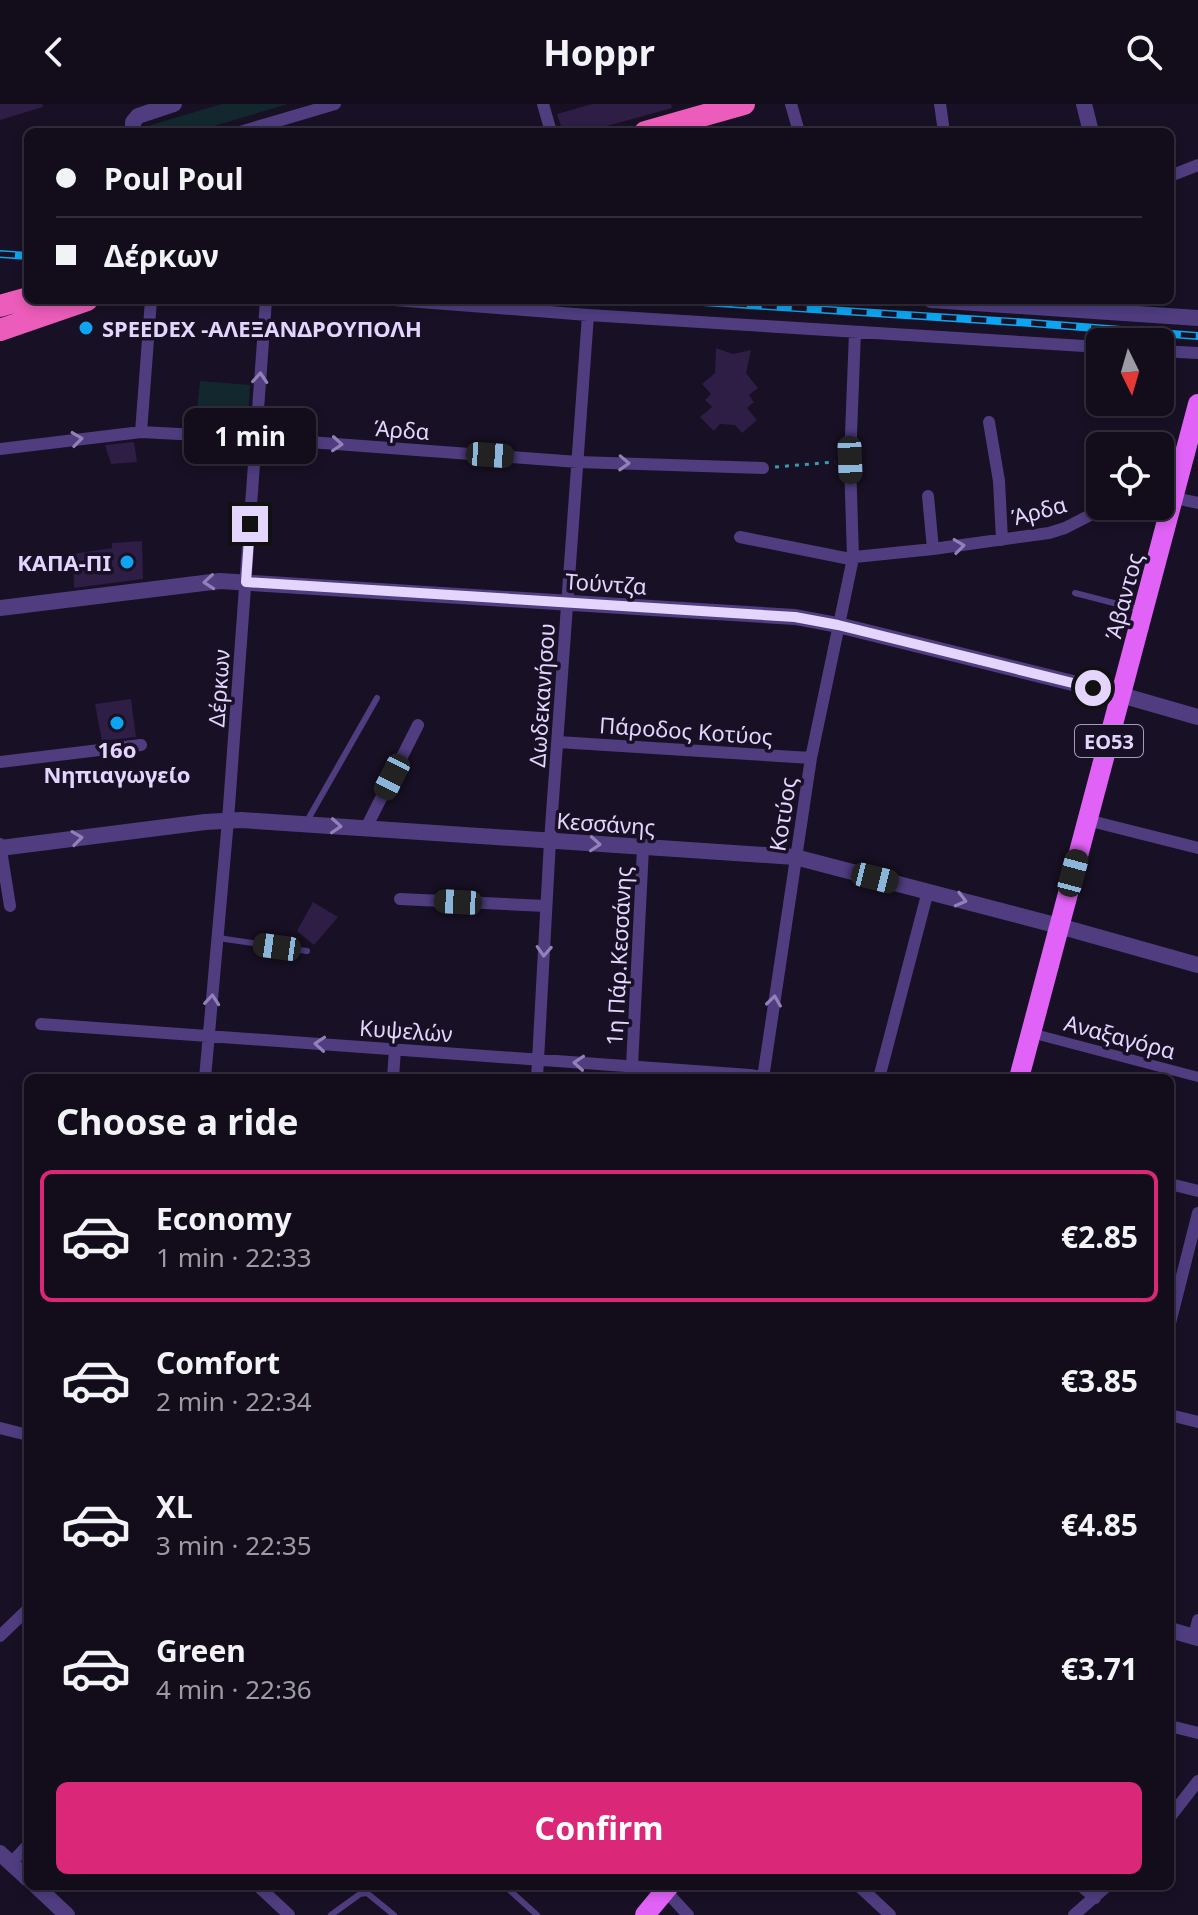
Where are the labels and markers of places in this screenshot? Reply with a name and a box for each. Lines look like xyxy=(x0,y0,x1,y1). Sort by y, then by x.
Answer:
place label: SPEEDEX -ΑΛΕΞΑΝΔΡΟΥΠΟΛΗ xyxy=(102,313,422,343)
marker: SPEEDEX -ΑΛΕΞΑΝΔΡΟΥΠΟΛΗ xyxy=(77,319,95,337)
place label: ΚΑΠΑ-ΠΙ xyxy=(17,547,111,577)
marker: ΚΑΠΑ-ΠΙ xyxy=(118,553,136,571)
marker: 16ο Νηπιαγωγείο xyxy=(108,714,126,732)
place label: 16ο Νηπιαγωγείο xyxy=(43,734,191,789)

